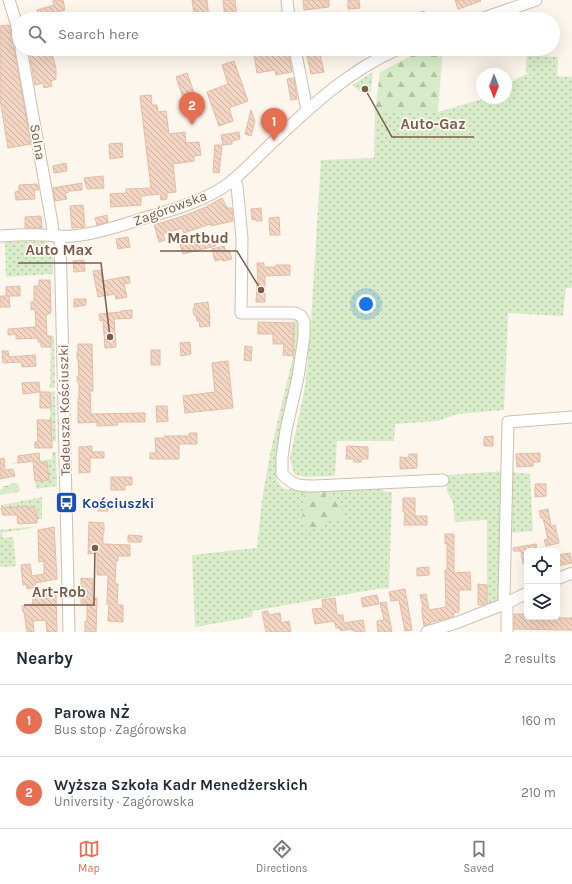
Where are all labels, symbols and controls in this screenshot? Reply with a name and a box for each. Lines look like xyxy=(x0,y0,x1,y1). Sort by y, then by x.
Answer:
search box xyxy=(12,12,560,56)
icon: search xyxy=(26,23,48,45)
text: Search here xyxy=(58,25,139,43)
north arrow xyxy=(476,68,512,104)
pin: 2 xyxy=(179,92,205,125)
pin: 1 xyxy=(261,108,287,141)
callout: Auto-Gaz xyxy=(392,110,474,137)
text: Auto-Gaz xyxy=(400,115,466,133)
street label: Solna xyxy=(26,123,49,161)
street label: Zagórowska xyxy=(131,187,209,230)
callout: Martbud xyxy=(160,224,237,251)
text: Martbud xyxy=(167,229,229,247)
callout: Auto Max xyxy=(18,236,101,263)
text: Auto Max xyxy=(25,241,93,259)
your location xyxy=(356,294,376,314)
street label: Tadeusza Kościuszki xyxy=(55,344,74,476)
bus stop icon: Kościuszki xyxy=(54,490,80,516)
place label: Kościuszki xyxy=(82,495,154,512)
map controls xyxy=(524,548,560,620)
button: locate xyxy=(524,548,560,584)
callout: Art-Rob xyxy=(24,578,94,605)
text: Art-Rob xyxy=(32,583,86,601)
button: layers xyxy=(524,584,560,620)
text: Nearby xyxy=(16,648,73,668)
text: 2 results xyxy=(504,651,556,666)
text: Parowa NŻ xyxy=(54,704,130,722)
text: 1 xyxy=(27,713,31,728)
text: 160 m xyxy=(521,713,556,728)
text: Bus stop · Zagórowska xyxy=(54,722,187,737)
text: Wyższa Szkoła Kadr Menedżerskich xyxy=(54,776,308,794)
text: 2 xyxy=(25,785,33,800)
text: 210 m xyxy=(521,785,556,800)
text: University · Zagórowska xyxy=(54,794,194,809)
tab: Map xyxy=(78,838,100,875)
tab: Directions xyxy=(256,838,308,875)
tab: Saved xyxy=(464,838,494,875)

